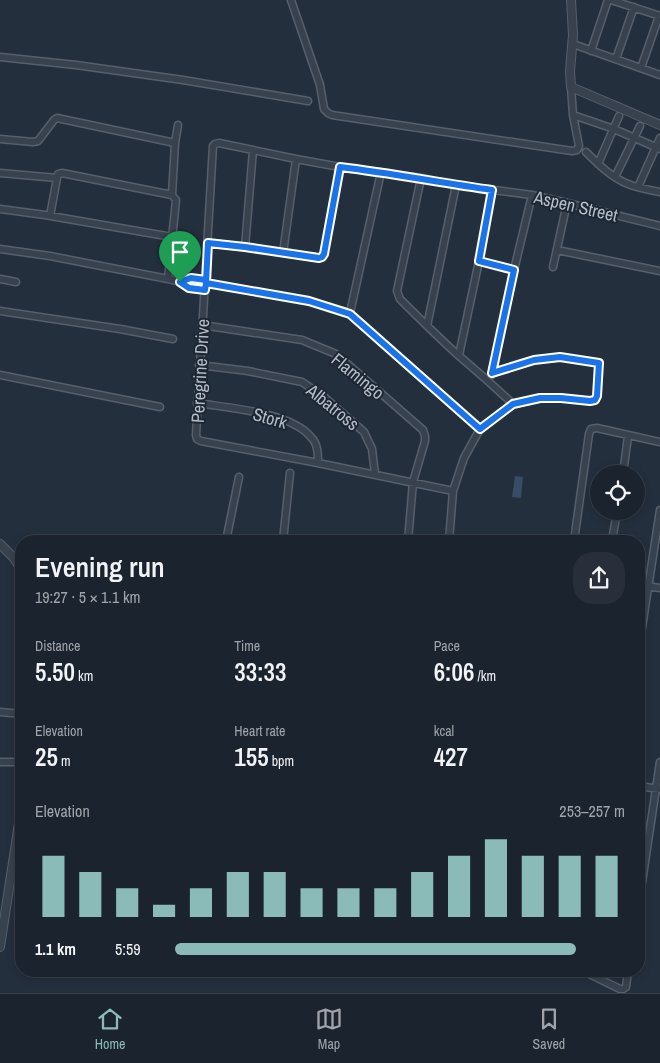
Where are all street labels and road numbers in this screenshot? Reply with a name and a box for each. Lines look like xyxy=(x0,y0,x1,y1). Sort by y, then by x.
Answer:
street label: Aspen Street xyxy=(531,184,620,228)
street label: Peregrine Drive xyxy=(185,318,215,424)
street label: Flamingo xyxy=(326,347,390,405)
street label: Albatross xyxy=(300,377,365,436)
street label: Stork xyxy=(250,401,291,435)

